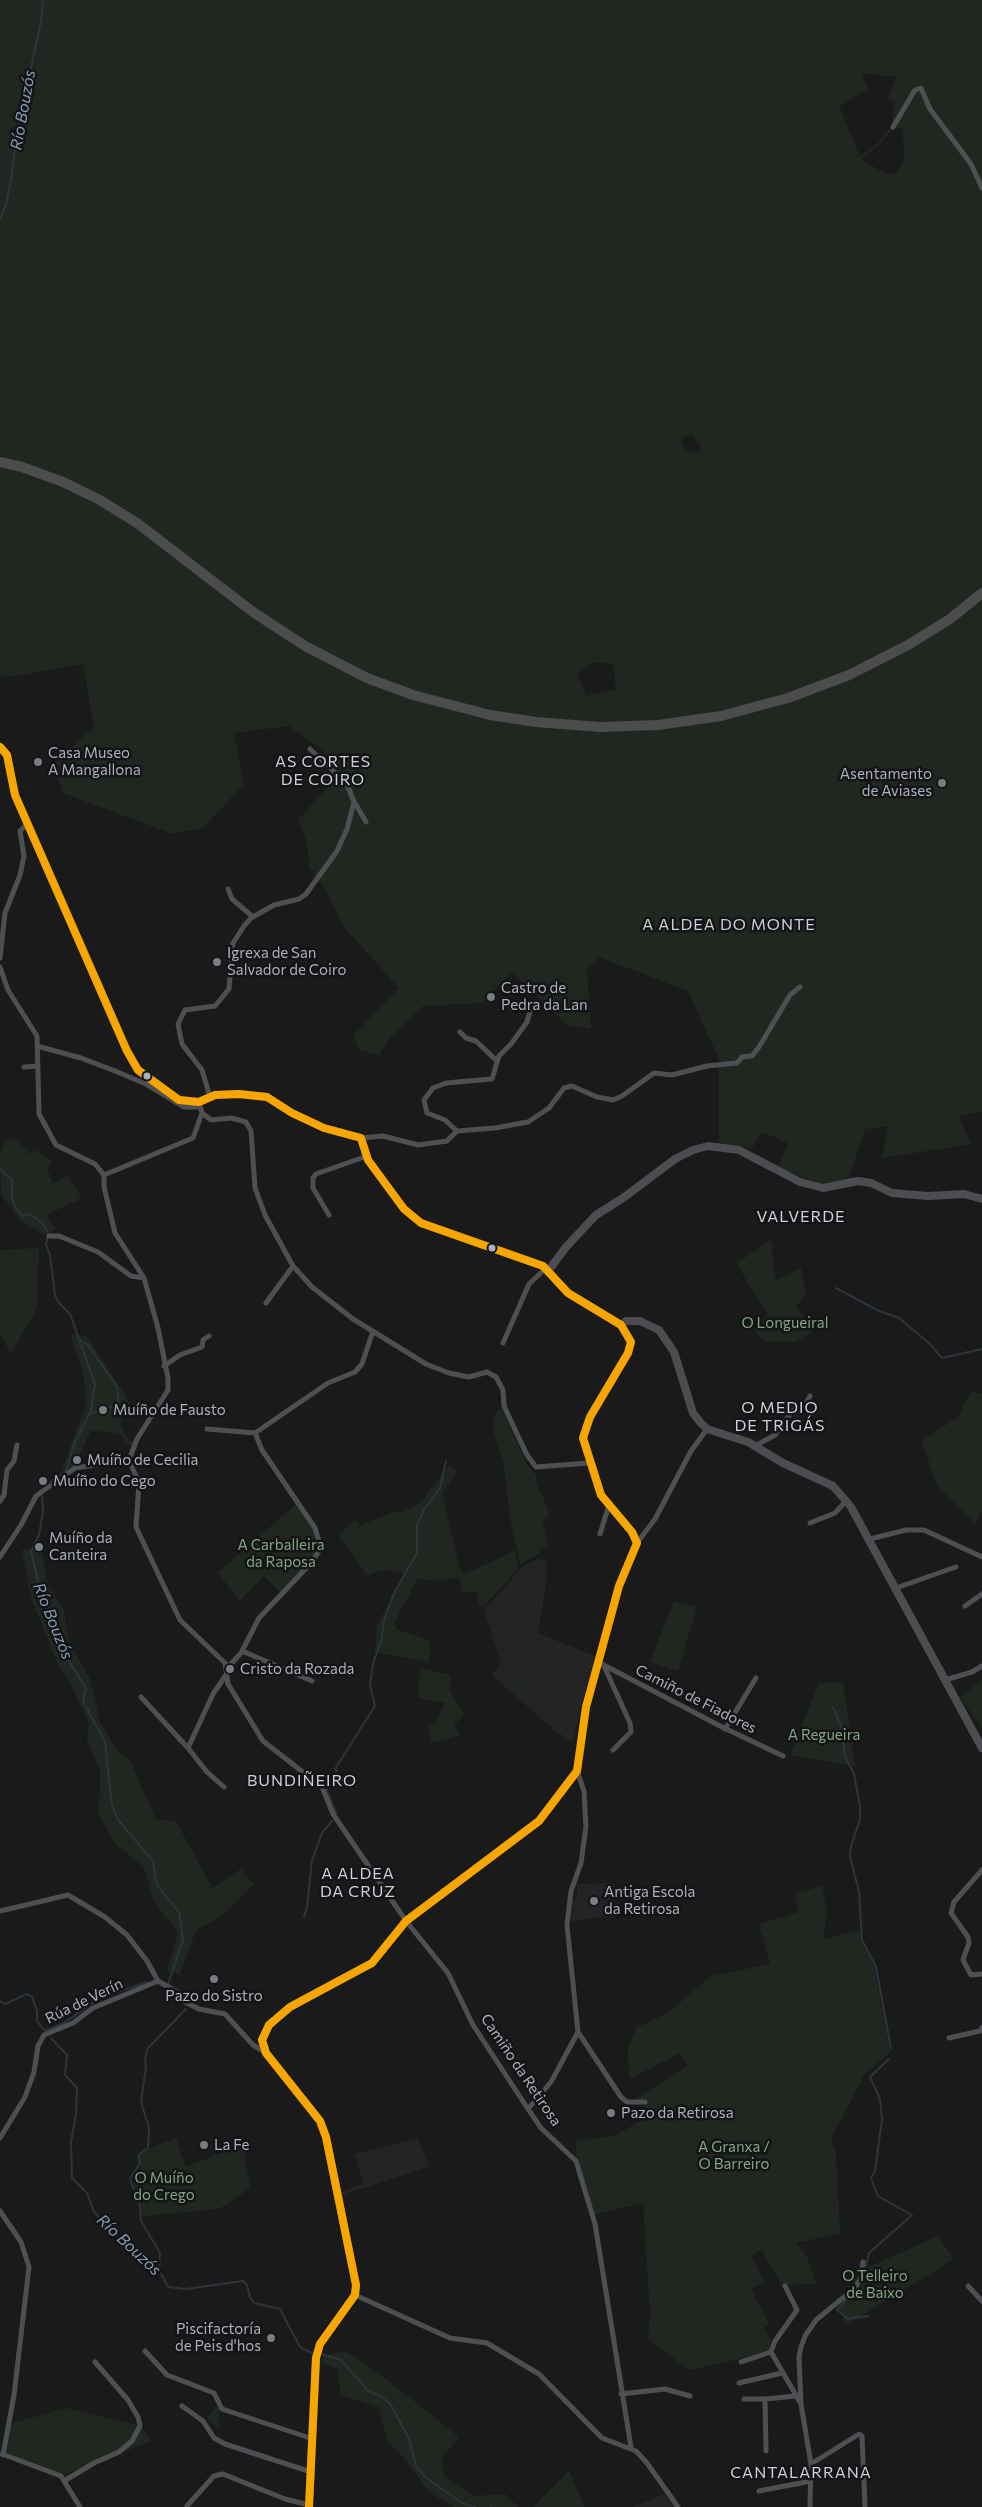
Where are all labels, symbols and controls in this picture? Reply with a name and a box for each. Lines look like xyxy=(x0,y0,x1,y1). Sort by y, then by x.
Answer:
water label: Río Bouzós xyxy=(7,69,39,151)
place label: Casa Museo A Mangallona xyxy=(48,744,141,779)
district label: AS CORTES DE COIRO xyxy=(274,752,372,790)
marker: Casa Museo A Mangallona xyxy=(32,756,44,768)
place label: Asentamento de Aviases xyxy=(840,765,932,800)
marker: Asentamento de Aviases xyxy=(936,777,948,789)
district label: A ALDEA DO MONTE xyxy=(640,915,818,935)
place label: Igrexa de San Salvador de Coiro xyxy=(227,944,347,979)
marker: Igrexa de San Salvador de Coiro xyxy=(211,956,223,968)
place label: Castro de Pedra da Lan xyxy=(501,979,588,1014)
marker: Castro de Pedra da Lan xyxy=(485,991,497,1003)
unlabelled marker xyxy=(142,1071,152,1081)
district label: VALVERDE xyxy=(755,1207,847,1227)
unlabelled marker xyxy=(487,1243,497,1253)
park label: O Longueiral xyxy=(741,1314,829,1332)
district label: O MEDIO DE TRIGÁS xyxy=(733,1398,827,1436)
place label: Muíño de Fausto xyxy=(113,1401,226,1419)
marker: Muíño de Fausto xyxy=(97,1404,109,1416)
place label: Muíño de Cecilia xyxy=(87,1451,198,1469)
marker: Muíño de Cecilia xyxy=(71,1454,83,1466)
place label: Muíño do Cego xyxy=(53,1472,156,1490)
marker: Muíño do Cego xyxy=(37,1475,49,1487)
place label: Muíño da Canteira xyxy=(49,1529,112,1564)
park label: A Carballeira da Raposa xyxy=(237,1536,325,1571)
marker: Muíño da Canteira xyxy=(33,1541,45,1553)
water label: Río Bouzós xyxy=(29,1580,77,1662)
place label: Cristo da Rozada xyxy=(240,1660,354,1678)
street label: Camiño de Fiadores xyxy=(633,1661,759,1737)
marker: Cristo da Rozada xyxy=(224,1663,236,1675)
park label: A Regueira xyxy=(788,1726,860,1744)
district label: BUNDIÑEIRO xyxy=(246,1771,358,1791)
district label: A ALDEA DA CRUZ xyxy=(319,1864,397,1902)
place label: Antiga Escola da Retirosa xyxy=(604,1883,695,1918)
marker: Antiga Escola da Retirosa xyxy=(588,1895,600,1907)
marker: Pazo do Sistro xyxy=(208,1973,220,1985)
street label: Rúa de Verín xyxy=(42,1974,126,2028)
place label: Pazo do Sistro xyxy=(165,1987,263,2005)
street label: Camiño da Retirosa xyxy=(477,2010,565,2130)
place label: Pazo da Retirosa xyxy=(621,2104,733,2122)
marker: Pazo da Retirosa xyxy=(605,2107,617,2119)
place label: La Fe xyxy=(214,2136,249,2154)
park label: A Granxa / O Barreiro xyxy=(698,2138,770,2173)
marker: La Fe xyxy=(198,2139,210,2151)
park label: O Muíño do Crego xyxy=(133,2169,195,2204)
water label: Río Bouzós xyxy=(93,2210,165,2280)
park label: O Telleiro de Baixo xyxy=(842,2267,908,2302)
place label: Piscifactoría de Peis d'hos xyxy=(175,2320,261,2355)
marker: Piscifactoría de Peis d'hos xyxy=(265,2332,277,2344)
district label: CANTALARRANA xyxy=(729,2463,873,2483)

